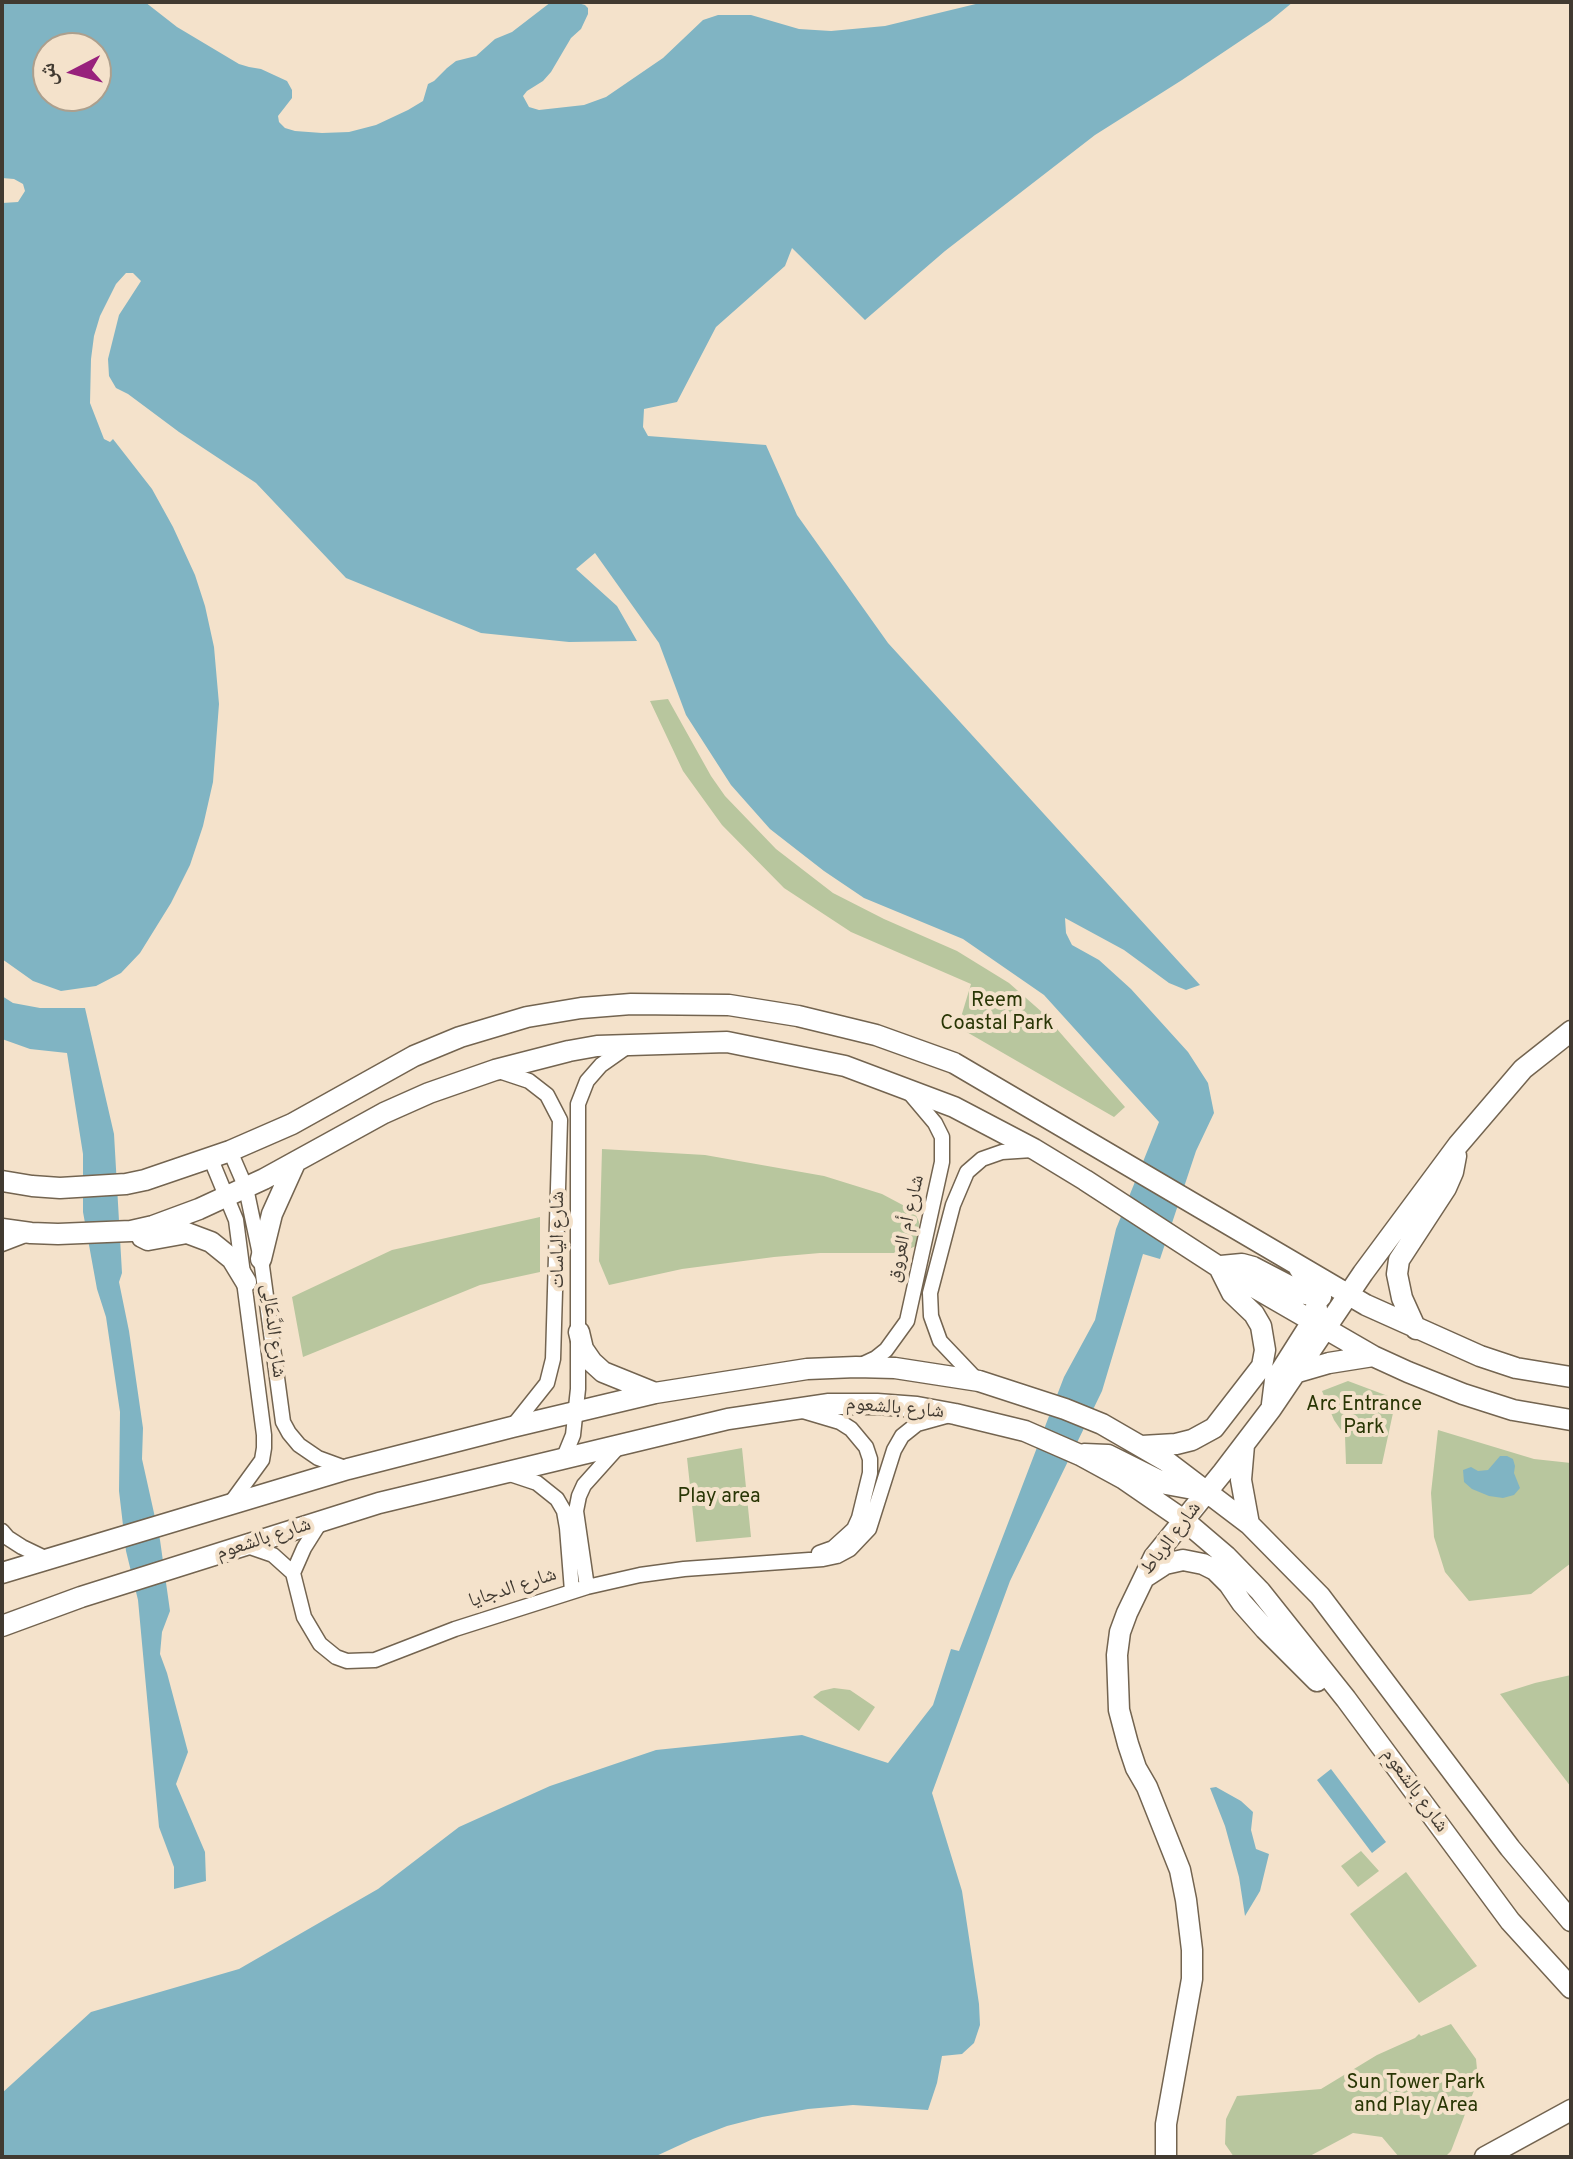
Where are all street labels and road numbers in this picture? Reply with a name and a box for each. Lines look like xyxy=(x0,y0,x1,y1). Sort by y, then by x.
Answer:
street label: شارع أم العروق xyxy=(883,1173,931,1285)
street label: شارع الياسات xyxy=(547,1191,571,1289)
street label: شارع الدَّعَالِى xyxy=(254,1283,290,1379)
street label: شارع بالشعوم xyxy=(845,1393,945,1425)
street label: شارع الرباط xyxy=(1137,1498,1207,1580)
street label: شارع بالشعوم xyxy=(214,1513,314,1567)
street label: شارع الدجايا xyxy=(466,1564,560,1614)
street label: شارع بالشعوم xyxy=(1375,1744,1453,1838)

